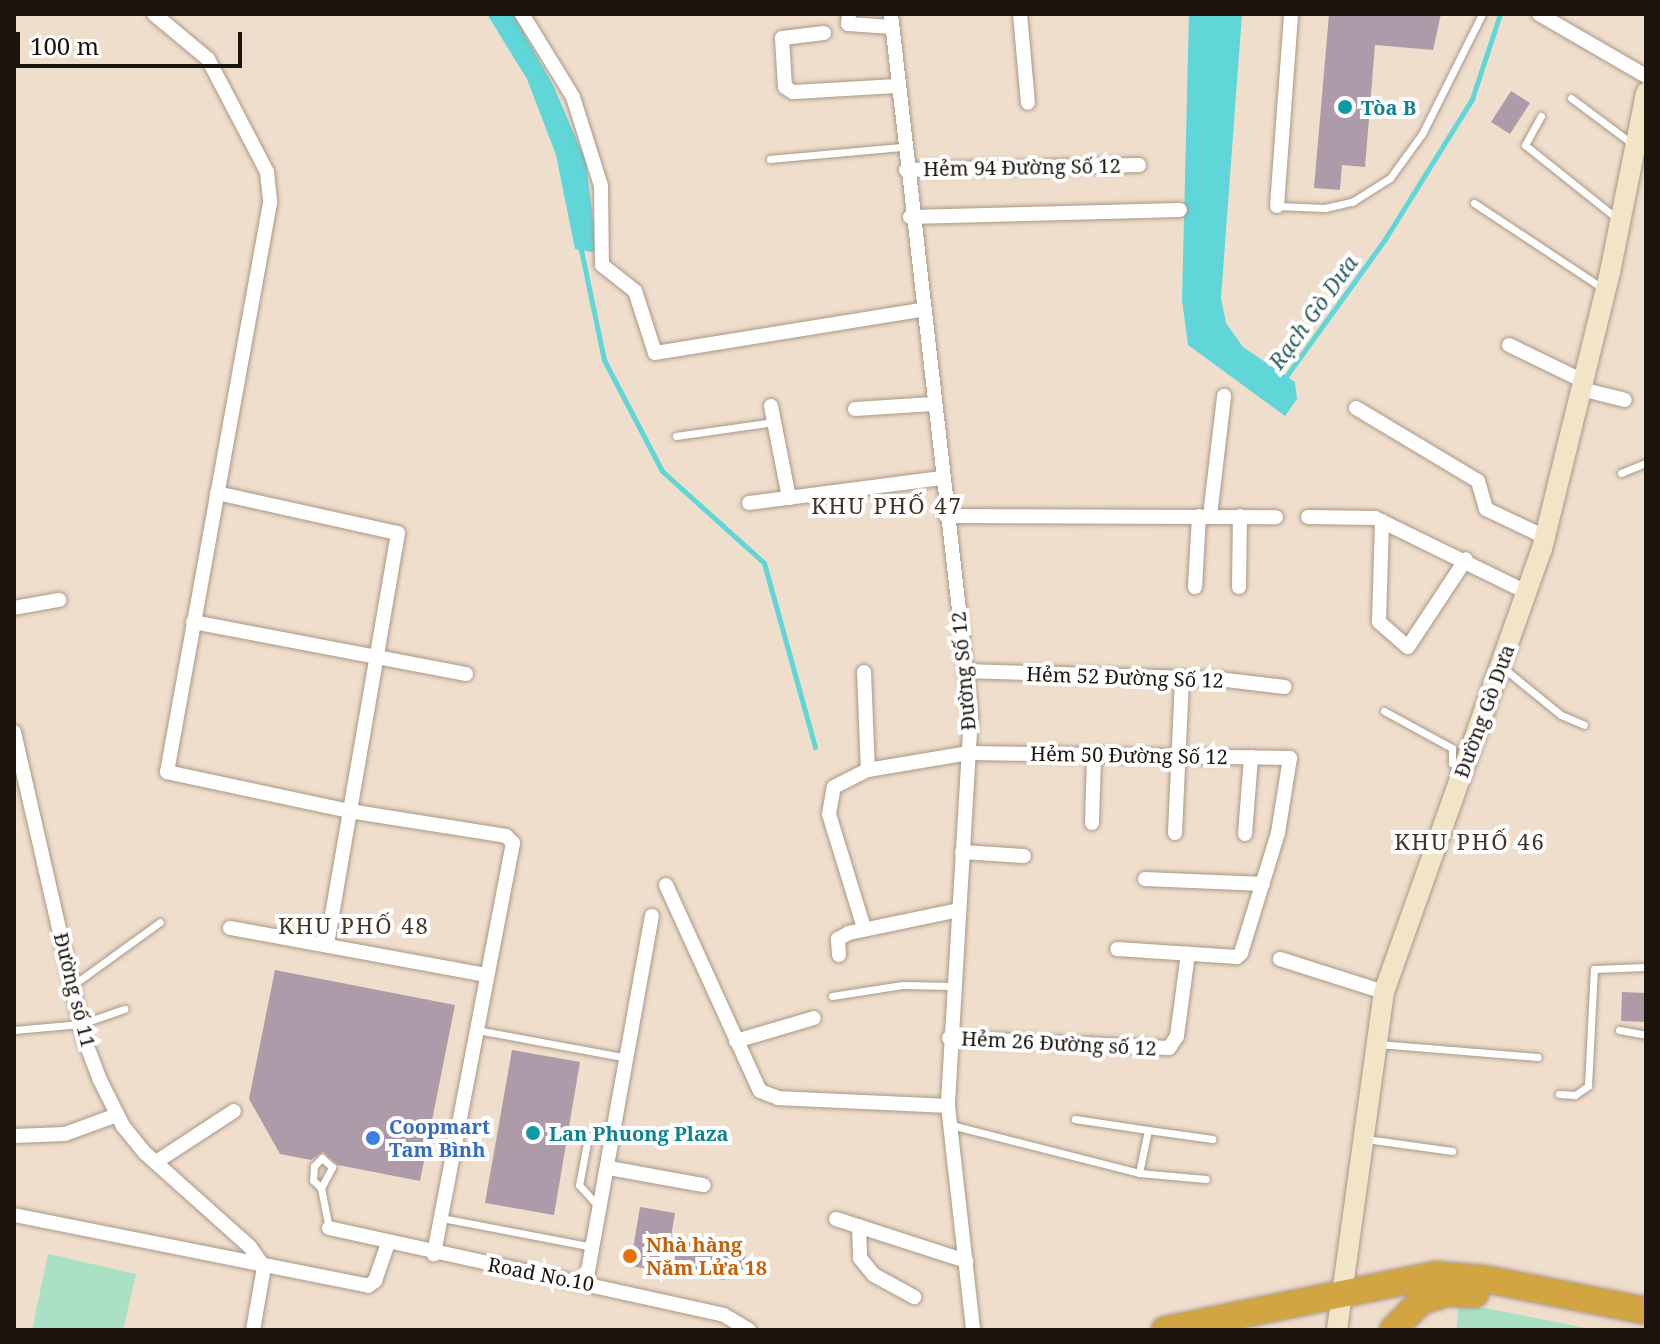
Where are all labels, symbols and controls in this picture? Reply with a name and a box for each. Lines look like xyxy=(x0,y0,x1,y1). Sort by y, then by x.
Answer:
scale bar xyxy=(20,16,246,66)
text: 100 m xyxy=(30,29,99,62)
place label: Tòa B xyxy=(1361,95,1416,119)
marker: Tòa B xyxy=(1336,98,1354,116)
street label: Hẻm 94 Đường Số 12 xyxy=(923,153,1121,181)
water label: Rạch Gò Dưa xyxy=(1263,250,1363,374)
district label: KHU PHỐ 47 xyxy=(811,493,963,519)
street label: Đường Số 12 xyxy=(946,610,980,732)
street label: Đường Gò Dưa xyxy=(1449,641,1519,781)
street label: Hẻm 52 Đường Số 12 xyxy=(1026,662,1224,692)
street label: Hẻm 50 Đường Số 12 xyxy=(1030,741,1228,769)
district label: KHU PHỐ 46 xyxy=(1394,829,1546,855)
district label: KHU PHỐ 48 xyxy=(278,913,430,939)
street label: Đường số 11 xyxy=(49,930,101,1050)
street label: Hẻm 26 Đường số 12 xyxy=(961,1026,1157,1060)
place label: Coopmart Tam Bình xyxy=(389,1114,490,1161)
place label: Lan Phuong Plaza xyxy=(549,1121,728,1145)
marker: Lan Phuong Plaza xyxy=(524,1124,542,1142)
marker: Coopmart Tam Bình xyxy=(364,1129,382,1147)
place label: Nhà hàng Năm Lửa 18 xyxy=(646,1232,767,1279)
marker: Nhà hàng Năm Lửa 18 xyxy=(621,1247,639,1265)
street label: Road No.10 xyxy=(486,1252,596,1296)

